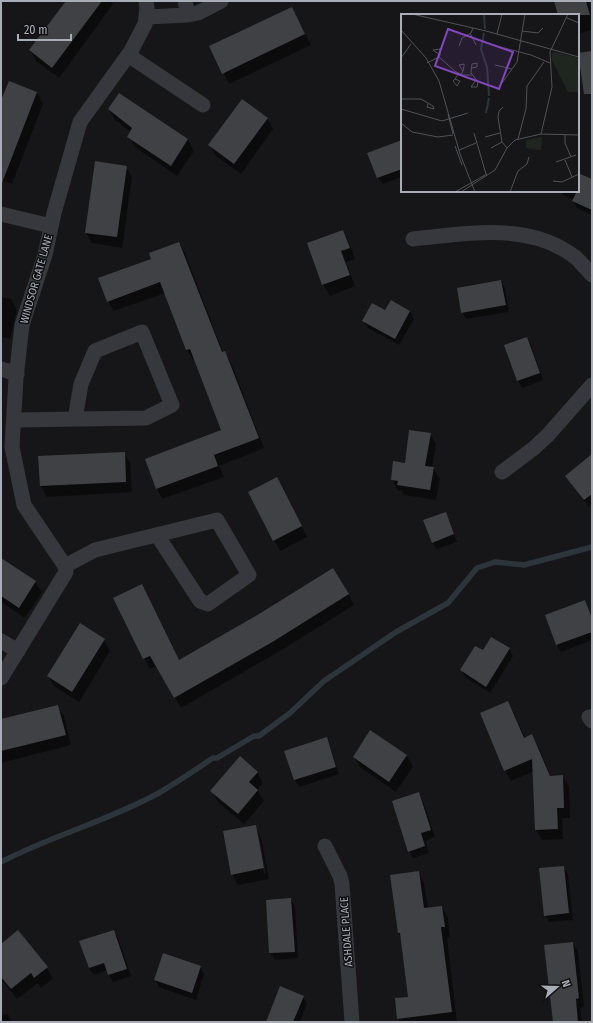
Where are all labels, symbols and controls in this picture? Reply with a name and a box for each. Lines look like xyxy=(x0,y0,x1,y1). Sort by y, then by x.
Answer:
inset map xyxy=(401,14,579,192)
scale bar xyxy=(18,16,71,42)
text: 20 m xyxy=(24,23,48,37)
street label: WINDSOR GATE LANE xyxy=(18,233,55,325)
street label: ASHDALE PLACE xyxy=(338,897,355,967)
north arrow xyxy=(537,967,577,1007)
text: N xyxy=(559,978,573,989)

